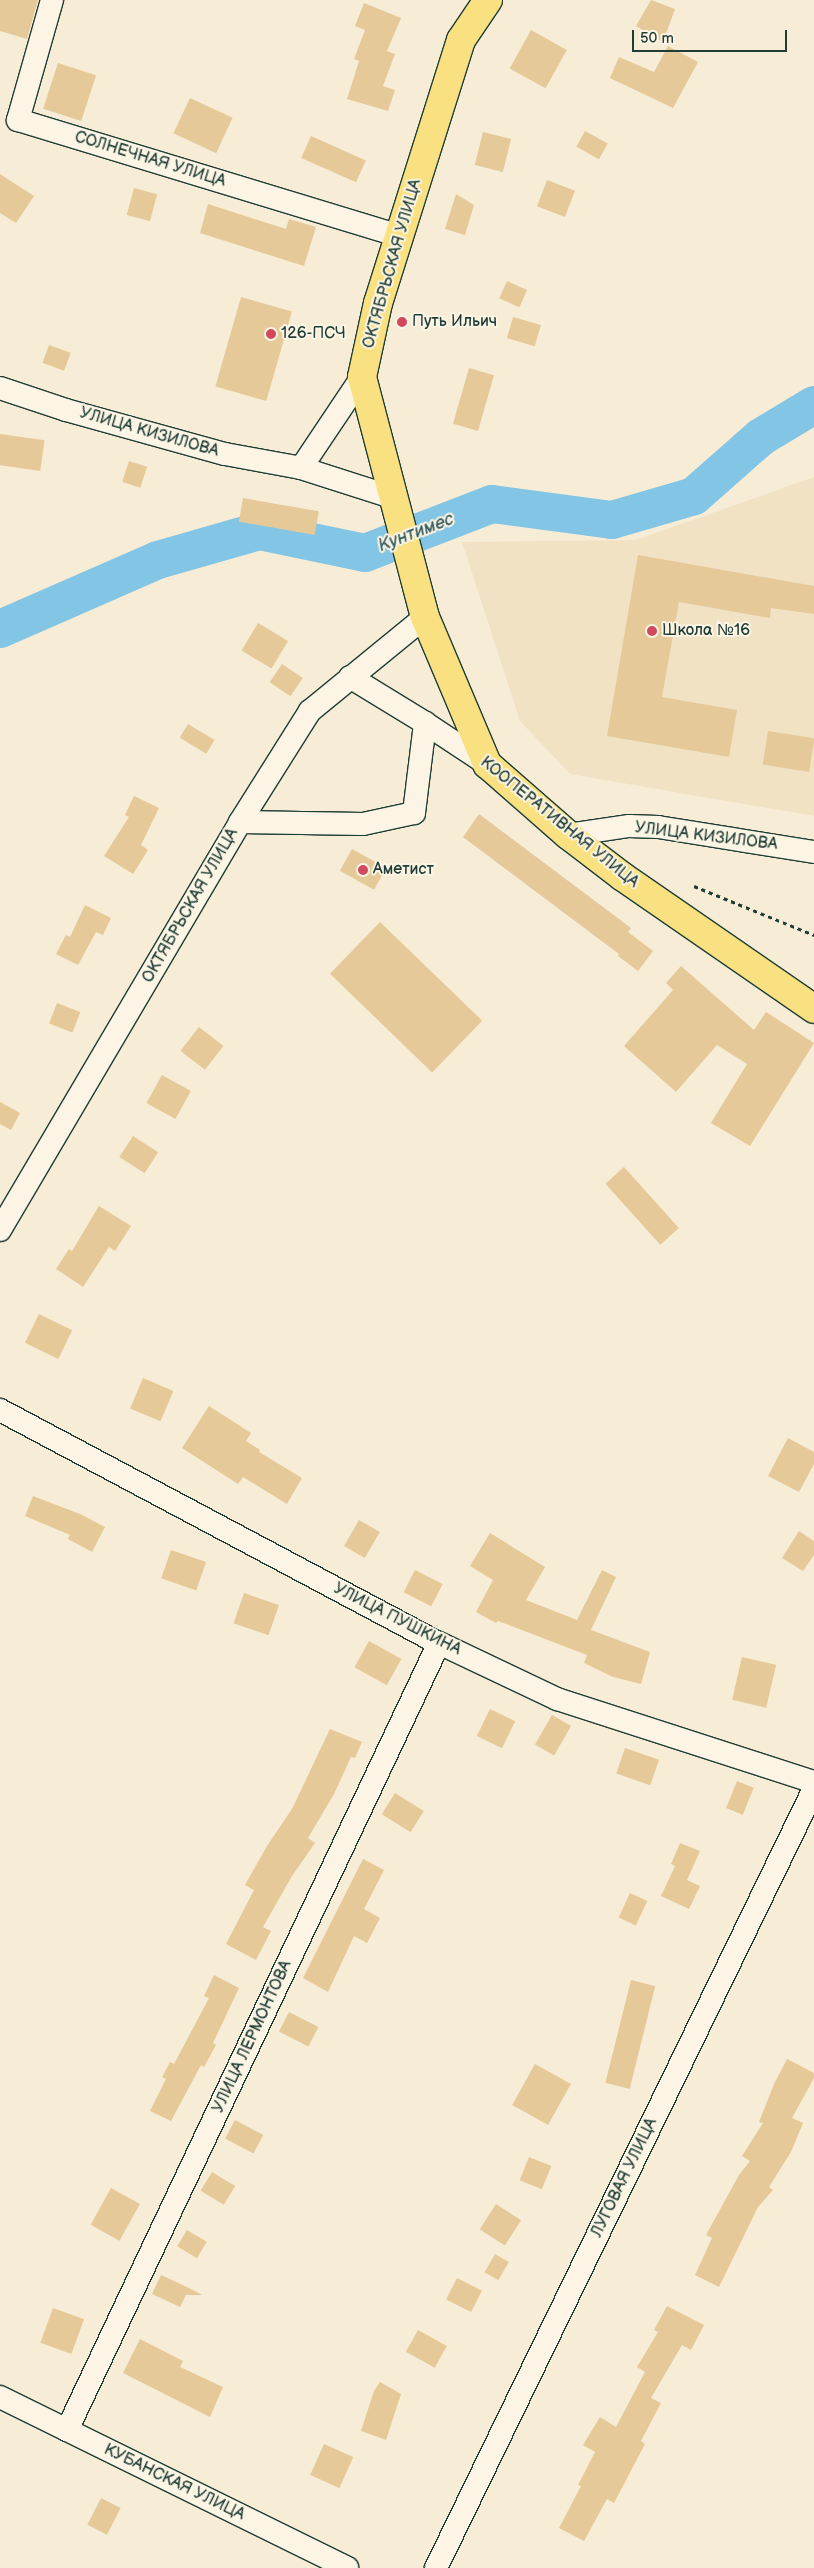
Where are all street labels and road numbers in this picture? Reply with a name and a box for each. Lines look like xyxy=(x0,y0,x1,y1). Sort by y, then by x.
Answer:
street label: СОЛНЕЧНАЯ УЛИЦА xyxy=(72,128,228,192)
street label: ОКТЯБРЬСКАЯ УЛИЦА xyxy=(360,177,426,351)
street label: УЛИЦА КИЗИЛОВА xyxy=(77,404,221,462)
street label: КООПЕРАТИВНАЯ УЛИЦА xyxy=(476,753,642,893)
street label: УЛИЦА КИЗИЛОВА xyxy=(634,819,778,855)
street label: ОКТЯБРЬСКАЯ УЛИЦА xyxy=(139,825,243,987)
street label: УЛИЦА ПУШКИНА xyxy=(330,1580,464,1660)
street label: УЛИЦА ЛЕРМОНТОВА xyxy=(209,1958,297,2116)
street label: ЛУГОВАЯ УЛИЦА xyxy=(588,2115,662,2241)
street label: КУБАНСКАЯ УЛИЦА xyxy=(101,2441,247,2525)

